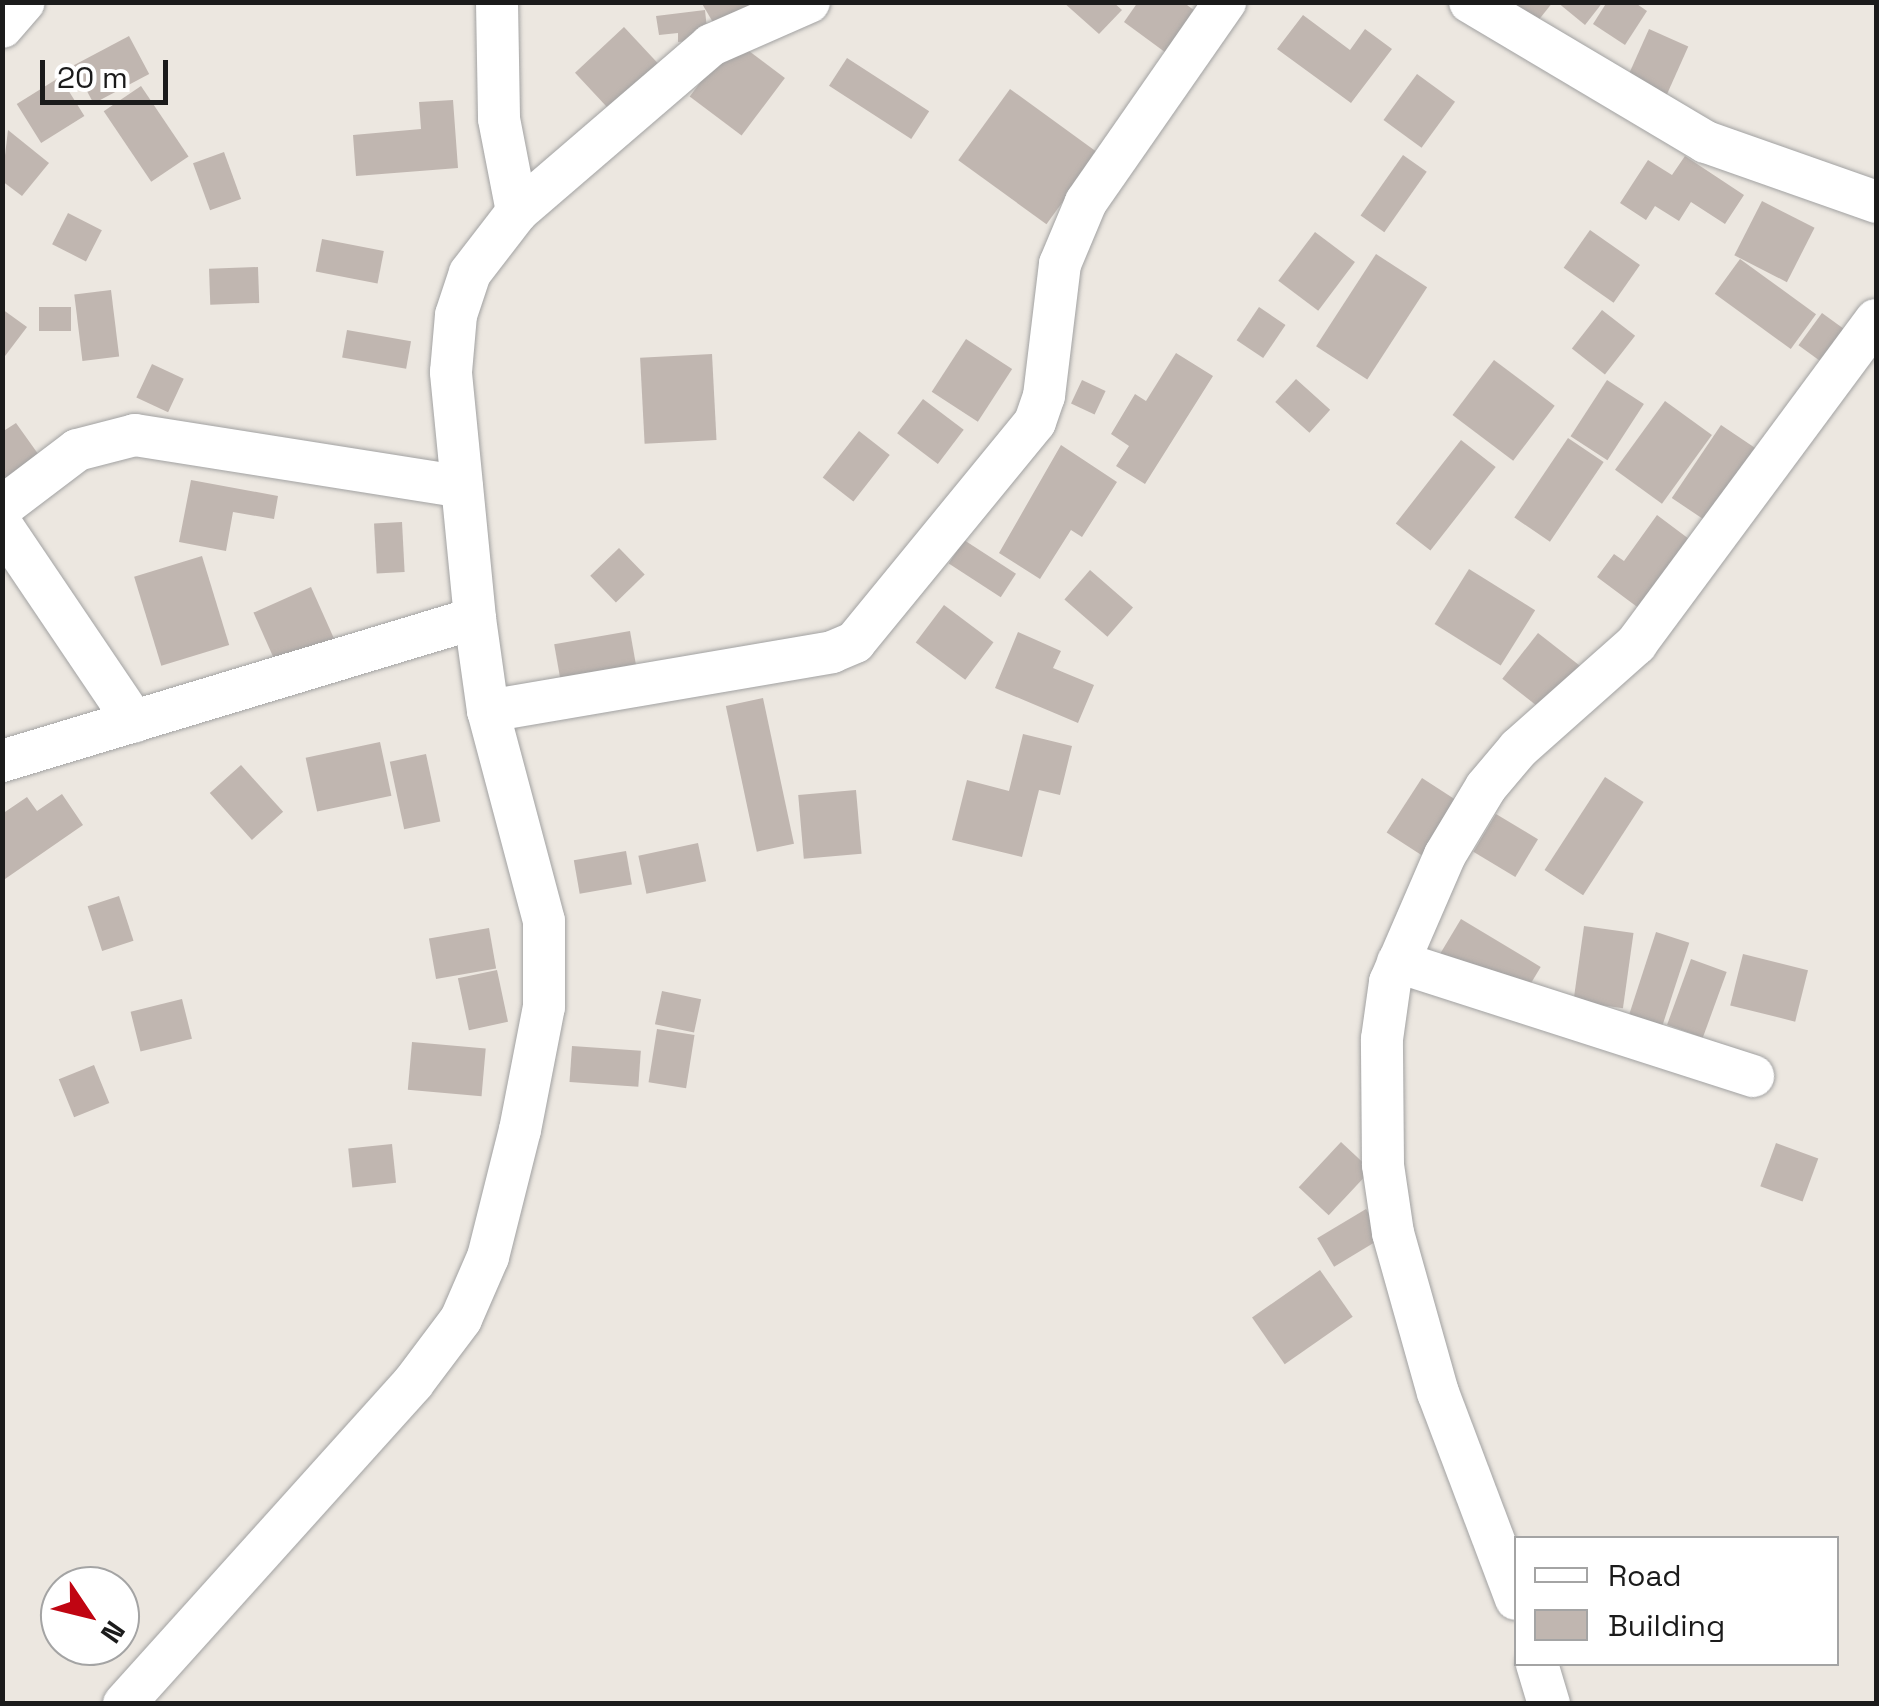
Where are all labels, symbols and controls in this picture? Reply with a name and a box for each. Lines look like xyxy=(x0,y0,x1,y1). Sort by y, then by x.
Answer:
scale bar xyxy=(45,40,172,102)
text: 20 m xyxy=(57,58,128,97)
legend xyxy=(1514,1536,1839,1666)
text: Road xyxy=(1608,1556,1682,1595)
north arrow xyxy=(40,1566,140,1666)
text: Building xyxy=(1608,1606,1725,1645)
text: N xyxy=(93,1614,133,1650)

